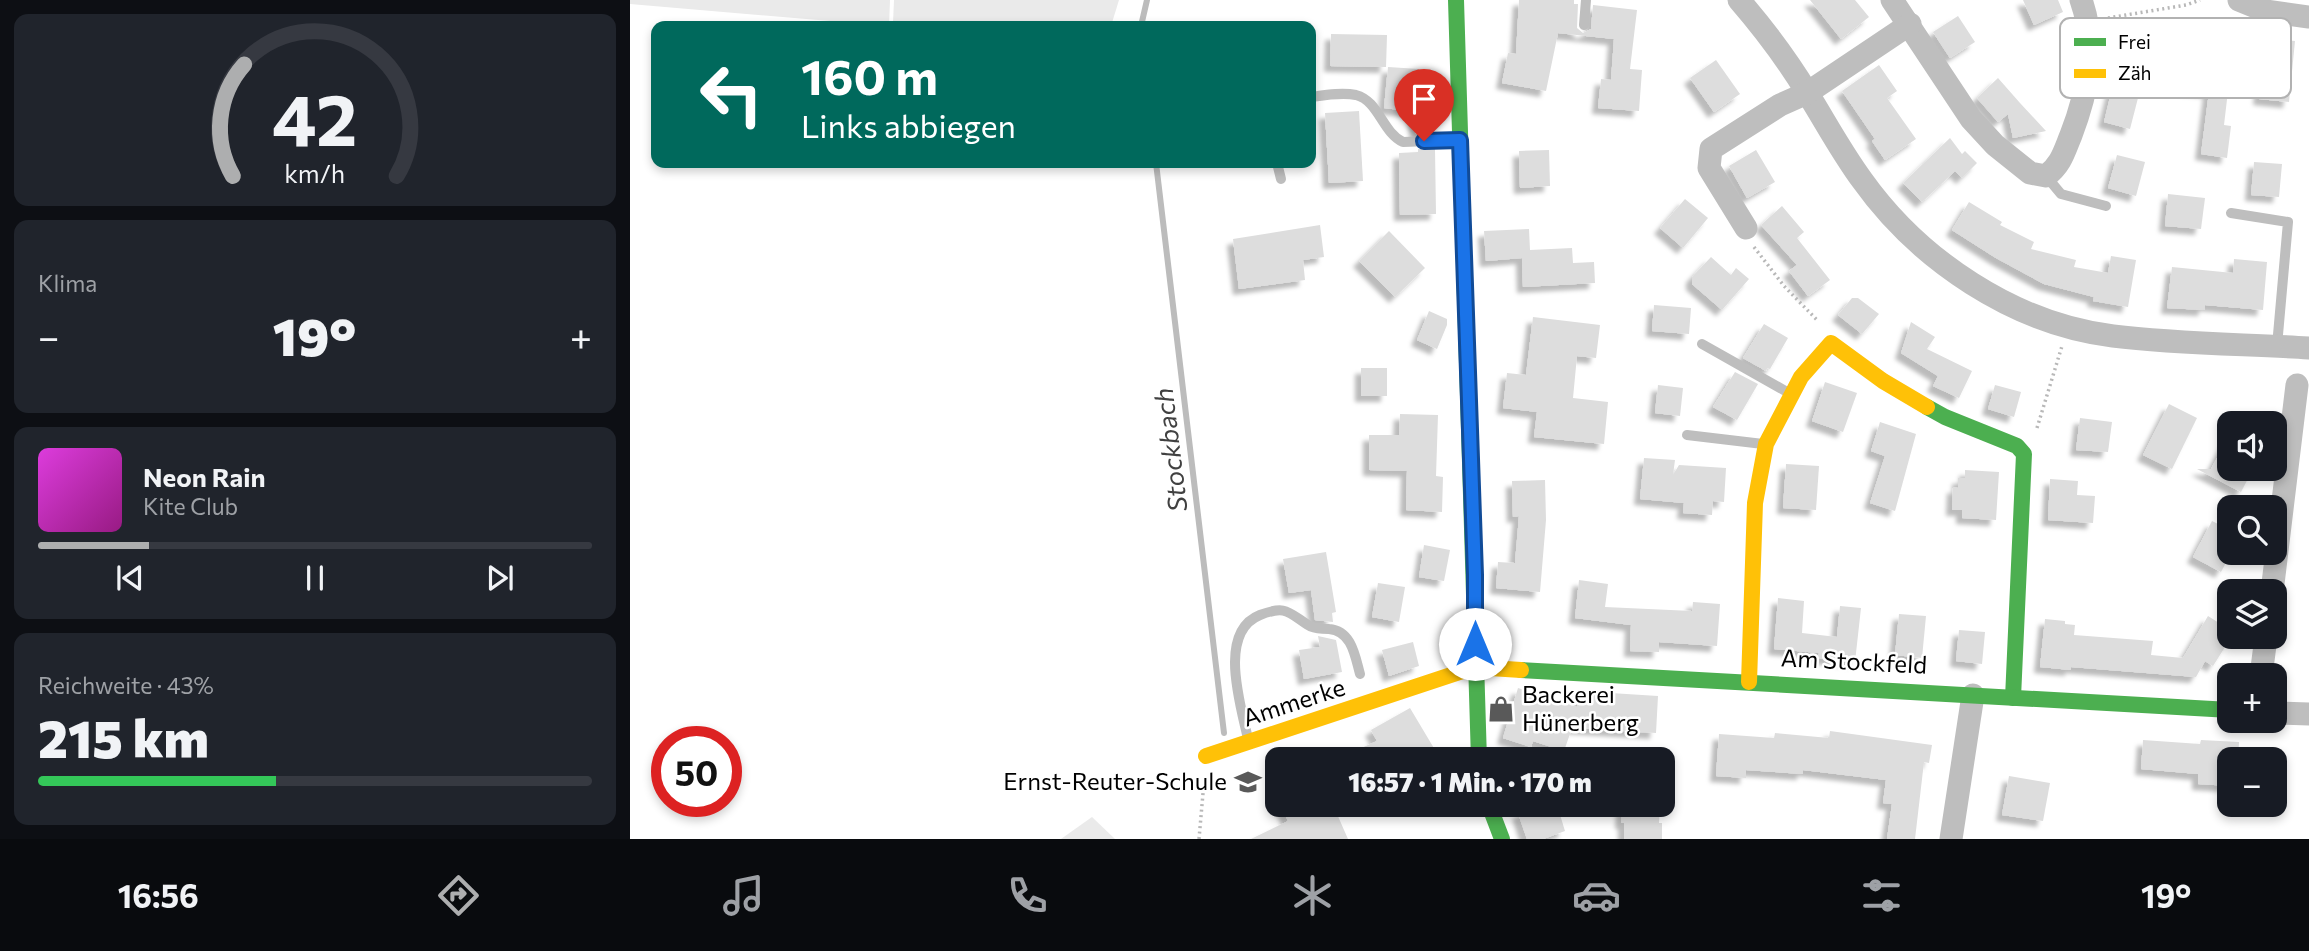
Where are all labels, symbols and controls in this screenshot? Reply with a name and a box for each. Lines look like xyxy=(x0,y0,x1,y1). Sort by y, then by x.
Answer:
legend xyxy=(2060,18,2291,98)
text: Frei xyxy=(2118,30,2151,53)
text: 160 m xyxy=(801,45,938,105)
icon: left xyxy=(686,49,777,140)
text: Zäh xyxy=(2118,61,2152,84)
pin xyxy=(1394,69,1454,141)
text: 42 xyxy=(272,73,358,162)
icon: arrive xyxy=(1405,80,1443,118)
text: Links abbiegen xyxy=(801,105,1016,145)
text: km/h xyxy=(285,158,345,188)
text: Klima xyxy=(38,269,97,297)
text: 19° xyxy=(273,303,356,367)
text: − xyxy=(38,312,60,359)
text: + xyxy=(570,312,592,359)
water label: Stockbach xyxy=(1147,386,1192,514)
map controls xyxy=(2217,411,2287,817)
button: sound xyxy=(2217,411,2287,481)
text: Neon Rain xyxy=(143,461,266,492)
text: Kite Club xyxy=(143,492,238,520)
button: search xyxy=(2217,495,2287,565)
icon: previous xyxy=(111,559,149,597)
icon: pause xyxy=(296,559,334,597)
icon: next xyxy=(481,559,519,597)
button: layers xyxy=(2217,579,2287,649)
position arrow xyxy=(1438,607,1512,681)
street label: Am Stockfeld xyxy=(1780,642,1928,679)
button: + xyxy=(2217,663,2287,733)
text: Reichweite · 43% xyxy=(38,671,214,699)
street label: Ammerke xyxy=(1239,671,1348,732)
place label: Backerei Hünerberg xyxy=(1522,679,1639,736)
shop icon: Backerei Hünerberg xyxy=(1486,694,1516,724)
text: 215 km xyxy=(38,705,209,769)
speed limit sign: 50 xyxy=(651,726,742,817)
button: − xyxy=(2217,747,2287,817)
place label: Ernst-Reuter-Schule xyxy=(1003,766,1227,795)
text: 16:57 · 1 Min. · 170 m xyxy=(1348,766,1592,797)
school or university icon: Ernst-Reuter-Schule xyxy=(1233,767,1263,797)
icon: directions xyxy=(434,871,483,920)
icon: music xyxy=(719,871,768,920)
icon: phone xyxy=(1003,871,1052,920)
icon: climate xyxy=(1288,871,1337,920)
icon: car xyxy=(1572,871,1621,920)
icon: filters xyxy=(1857,871,1906,920)
text: 16:56 xyxy=(118,875,199,915)
text: 19° xyxy=(2141,875,2191,915)

